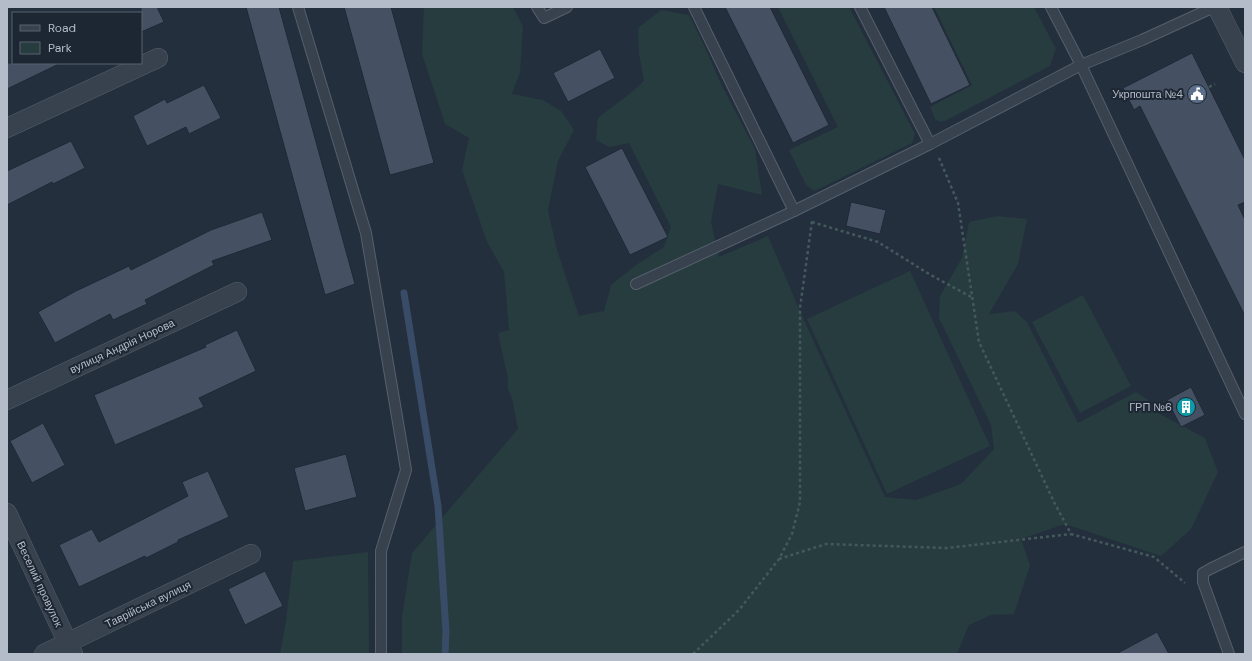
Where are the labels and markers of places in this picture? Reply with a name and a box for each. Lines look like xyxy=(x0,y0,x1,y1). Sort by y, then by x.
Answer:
public building icon: Укрпошта №4 xyxy=(1186,83,1208,105)
place label: Укрпошта №4 xyxy=(1112,87,1183,101)
building icon: ГРП №6 xyxy=(1175,396,1197,418)
place label: ГРП №6 xyxy=(1129,400,1172,414)

